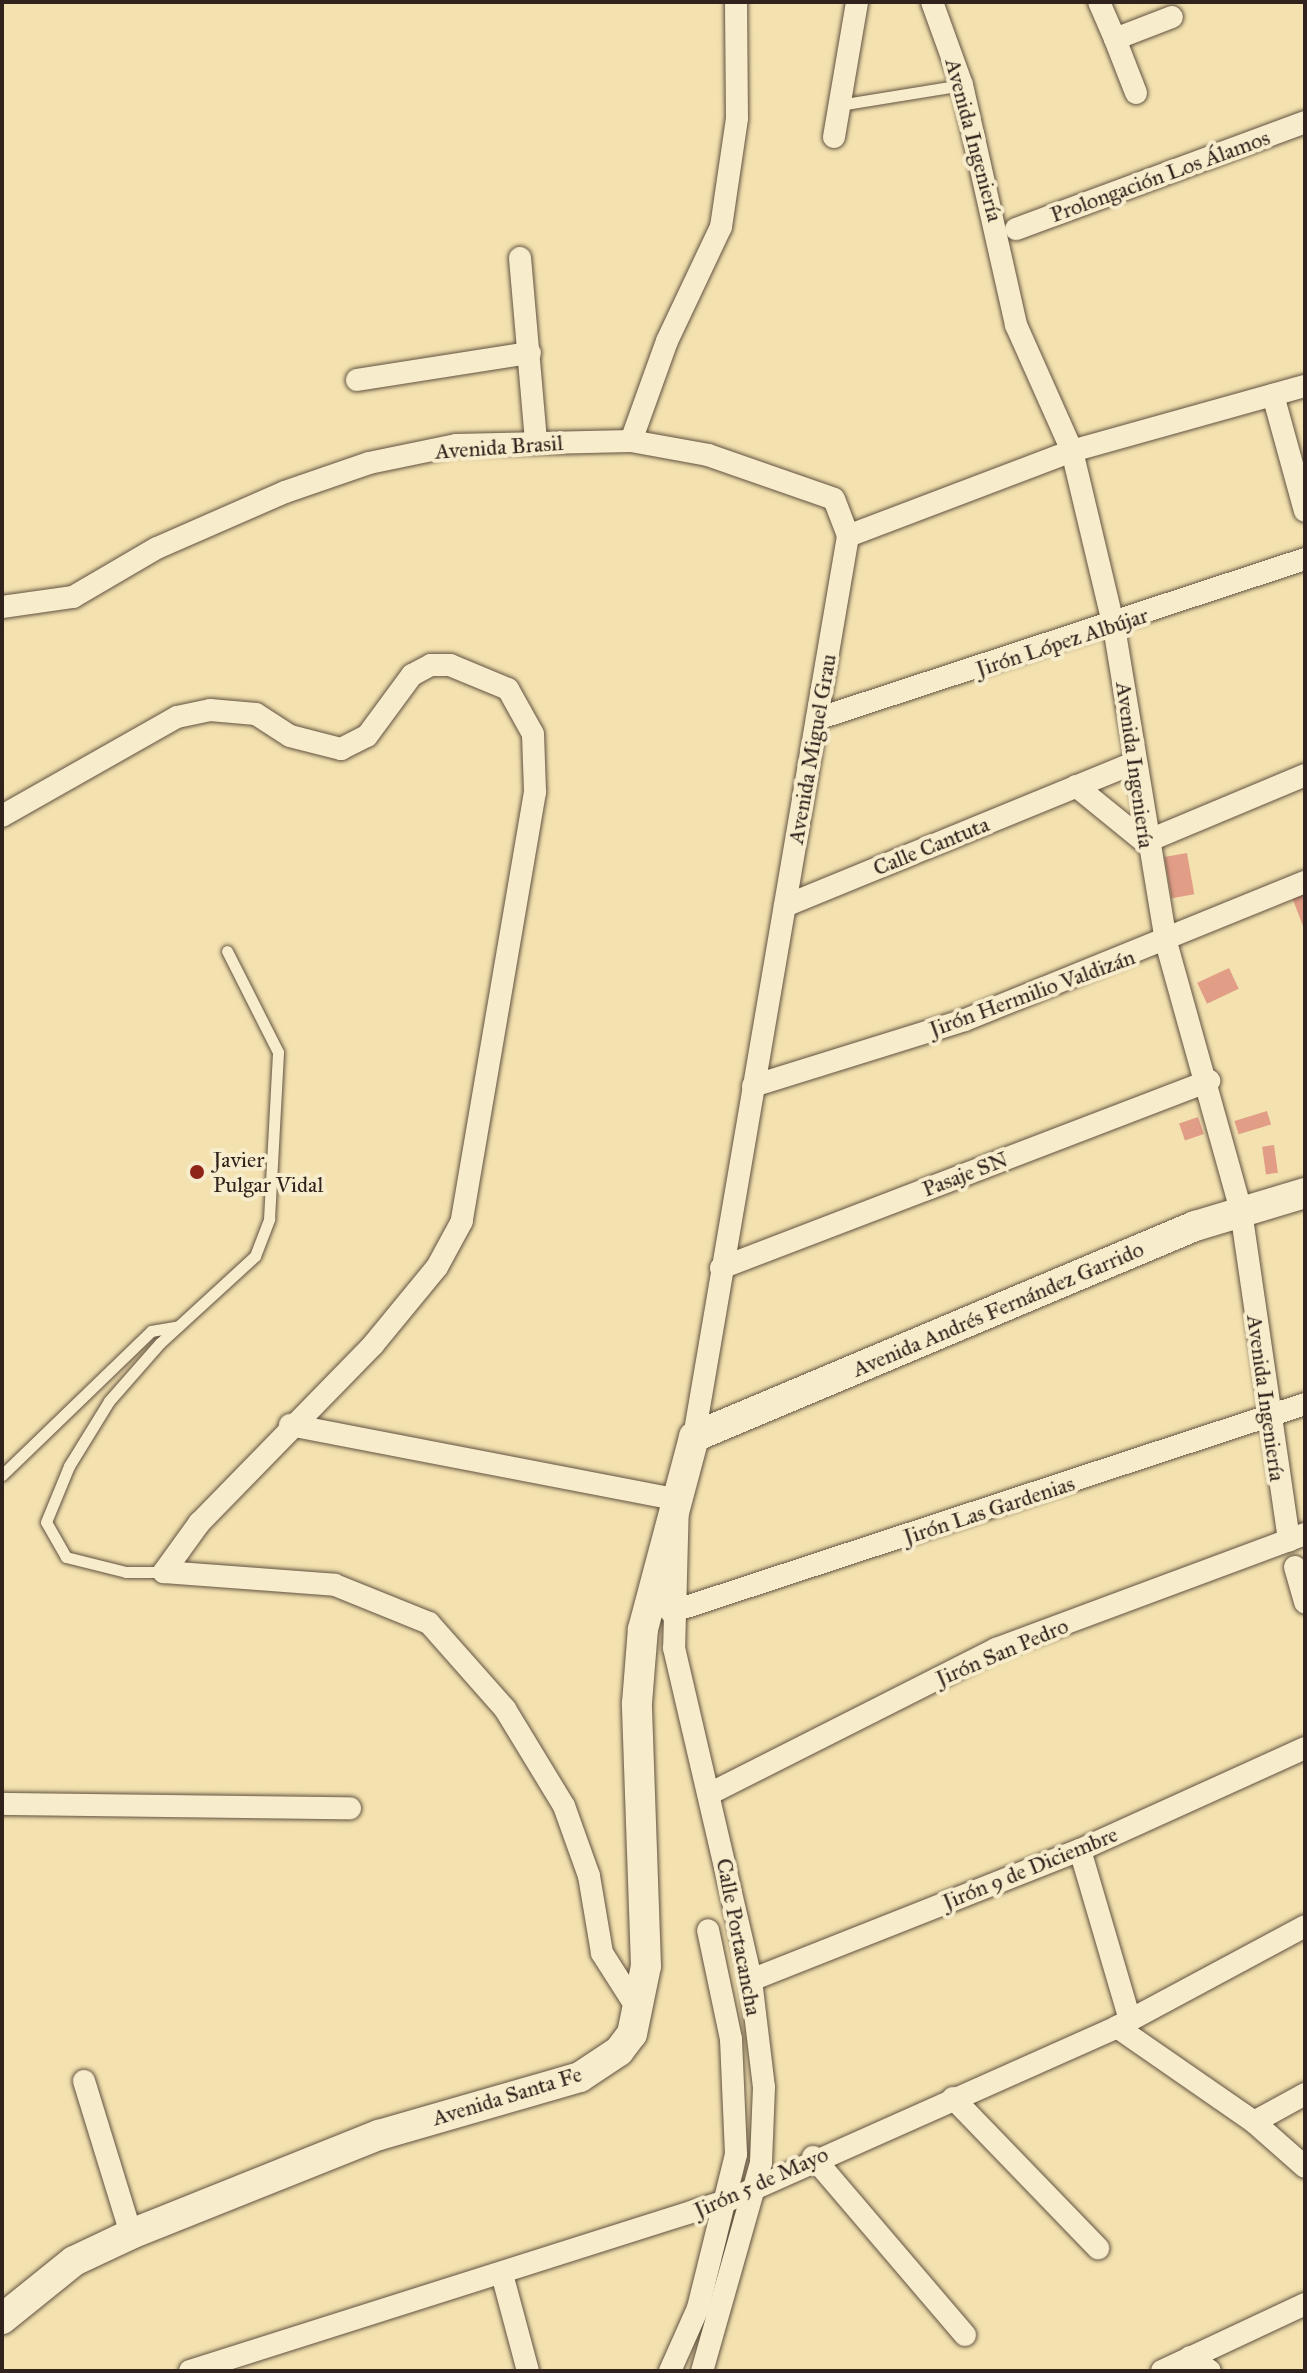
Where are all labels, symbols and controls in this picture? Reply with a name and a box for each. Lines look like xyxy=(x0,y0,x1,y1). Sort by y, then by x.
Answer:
street label: Avenida Ingeniería xyxy=(940,56,1008,224)
street label: Prolongación Los Álamos xyxy=(1047,124,1273,228)
street label: Avenida Brasil xyxy=(434,429,564,465)
street label: Jirón López Albújar xyxy=(973,602,1151,682)
street label: Avenida Miguel Grau xyxy=(782,652,842,846)
street label: Avenida Ingeniería xyxy=(1110,680,1160,850)
street label: Calle Cantuta xyxy=(869,811,993,881)
street label: Jirón Hermilio Valdizán xyxy=(926,944,1138,1042)
place label: Javier Pulgar Vidal xyxy=(213,1146,323,1198)
street label: Pasaje SN xyxy=(919,1146,1011,1202)
marker: Javier Pulgar Vidal xyxy=(188,1163,206,1181)
street label: Avenida Andrés Fernández Garrido xyxy=(848,1236,1148,1382)
street label: Avenida Ingeniería xyxy=(1241,1313,1291,1483)
street label: Jirón Las Gardenias xyxy=(900,1470,1078,1550)
street label: Jirón San Pedro xyxy=(932,1612,1072,1692)
street label: Jirón 9 de Diciembre xyxy=(939,1821,1121,1915)
street label: Calle Portacancha xyxy=(711,1856,767,2018)
street label: Avenida Santa Fe xyxy=(429,2061,585,2131)
street label: Jirón 5 de Mayo xyxy=(690,2141,832,2223)

